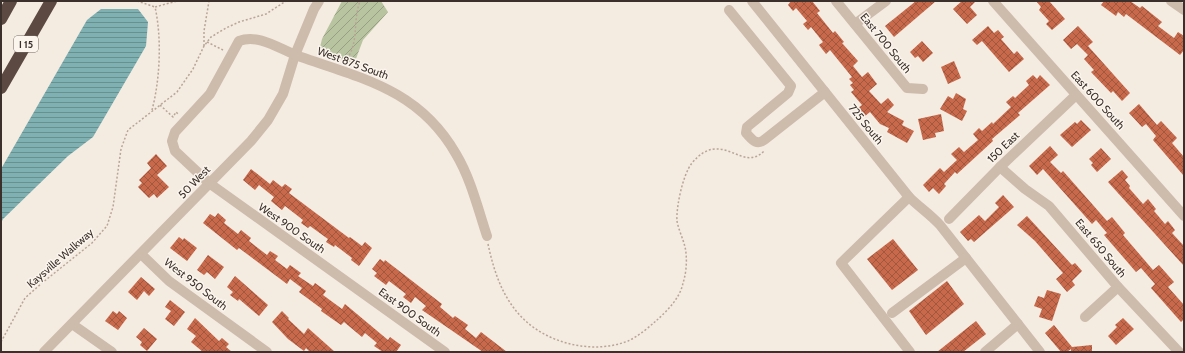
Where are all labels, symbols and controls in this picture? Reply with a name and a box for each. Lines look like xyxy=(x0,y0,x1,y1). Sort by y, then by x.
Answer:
street label: East 700 South xyxy=(857,10,915,76)
road number: I 15 xyxy=(14,36,38,52)
street label: West 875 South xyxy=(315,44,391,82)
street label: East 600 South xyxy=(1068,68,1128,132)
street label: 725 South xyxy=(846,101,886,147)
street label: 150 East xyxy=(984,128,1022,166)
street label: 50 West xyxy=(175,163,213,201)
street label: West 900 South xyxy=(256,200,328,256)
street label: East 650 South xyxy=(1072,216,1130,280)
street label: Kaysville Walkway xyxy=(24,225,96,291)
street label: West 950 South xyxy=(162,255,231,313)
street label: East 900 South xyxy=(376,285,444,339)

